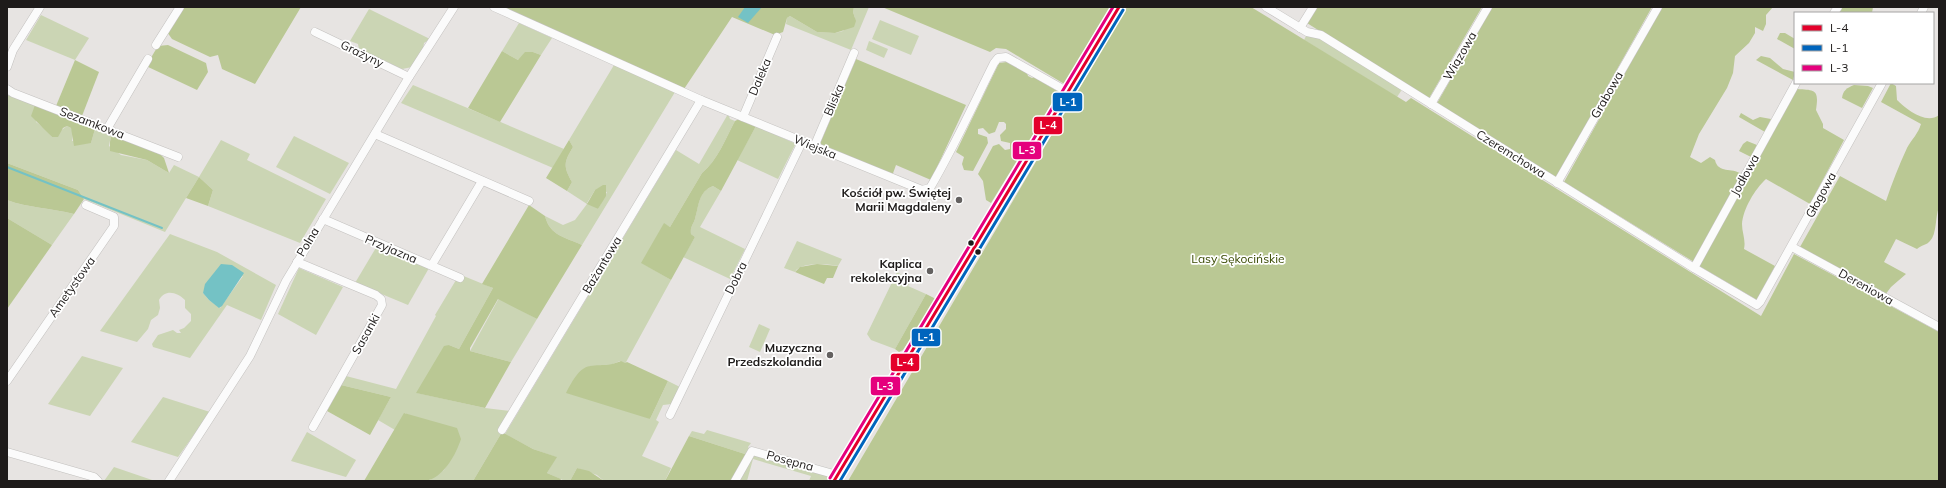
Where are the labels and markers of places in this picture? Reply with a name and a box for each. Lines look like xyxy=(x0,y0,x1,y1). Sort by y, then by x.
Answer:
place label: Kościół pw. Świętej Marii Magdaleny xyxy=(842,185,951,214)
marker: Kościół pw. Świętej Marii Magdaleny xyxy=(954,195,964,205)
unlabelled marker xyxy=(966,238,976,248)
unlabelled marker xyxy=(973,247,983,257)
place label: Kaplica rekolekcyjna xyxy=(851,256,922,285)
marker: Kaplica rekolekcyjna xyxy=(925,266,935,276)
place label: Muzyczna Przedszkolandia xyxy=(727,340,822,369)
marker: Muzyczna Przedszkolandia xyxy=(825,350,835,360)

